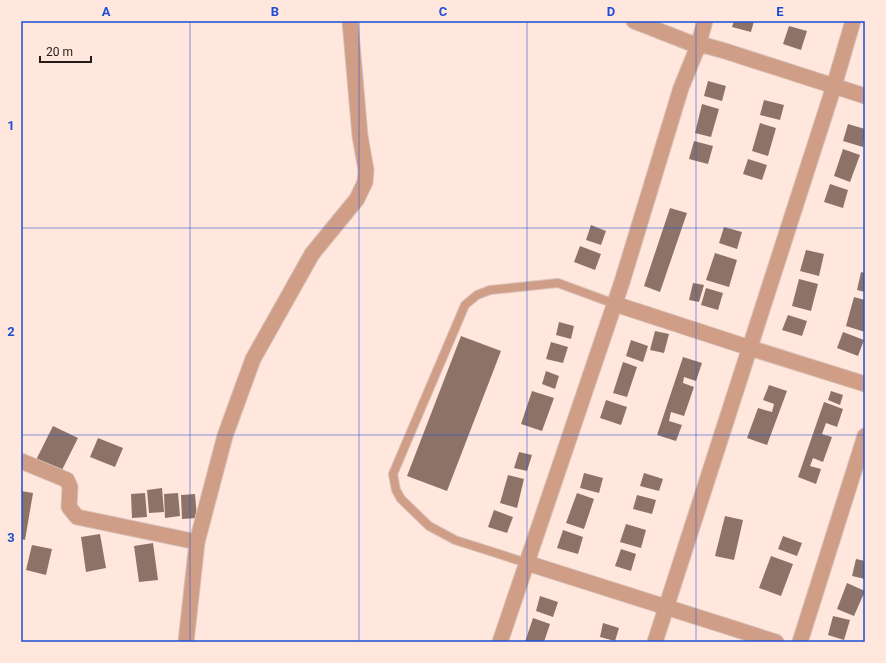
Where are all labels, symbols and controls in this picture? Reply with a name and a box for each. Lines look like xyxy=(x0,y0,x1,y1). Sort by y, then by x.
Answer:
text: A xyxy=(102,4,111,19)
text: B xyxy=(271,4,279,19)
text: C xyxy=(439,4,448,19)
text: D xyxy=(607,4,615,19)
text: E xyxy=(776,4,784,19)
scale bar xyxy=(40,38,91,64)
text: 20 m xyxy=(46,45,73,59)
text: 1 xyxy=(7,118,15,133)
text: 2 xyxy=(7,324,15,339)
text: 3 xyxy=(7,530,15,545)

